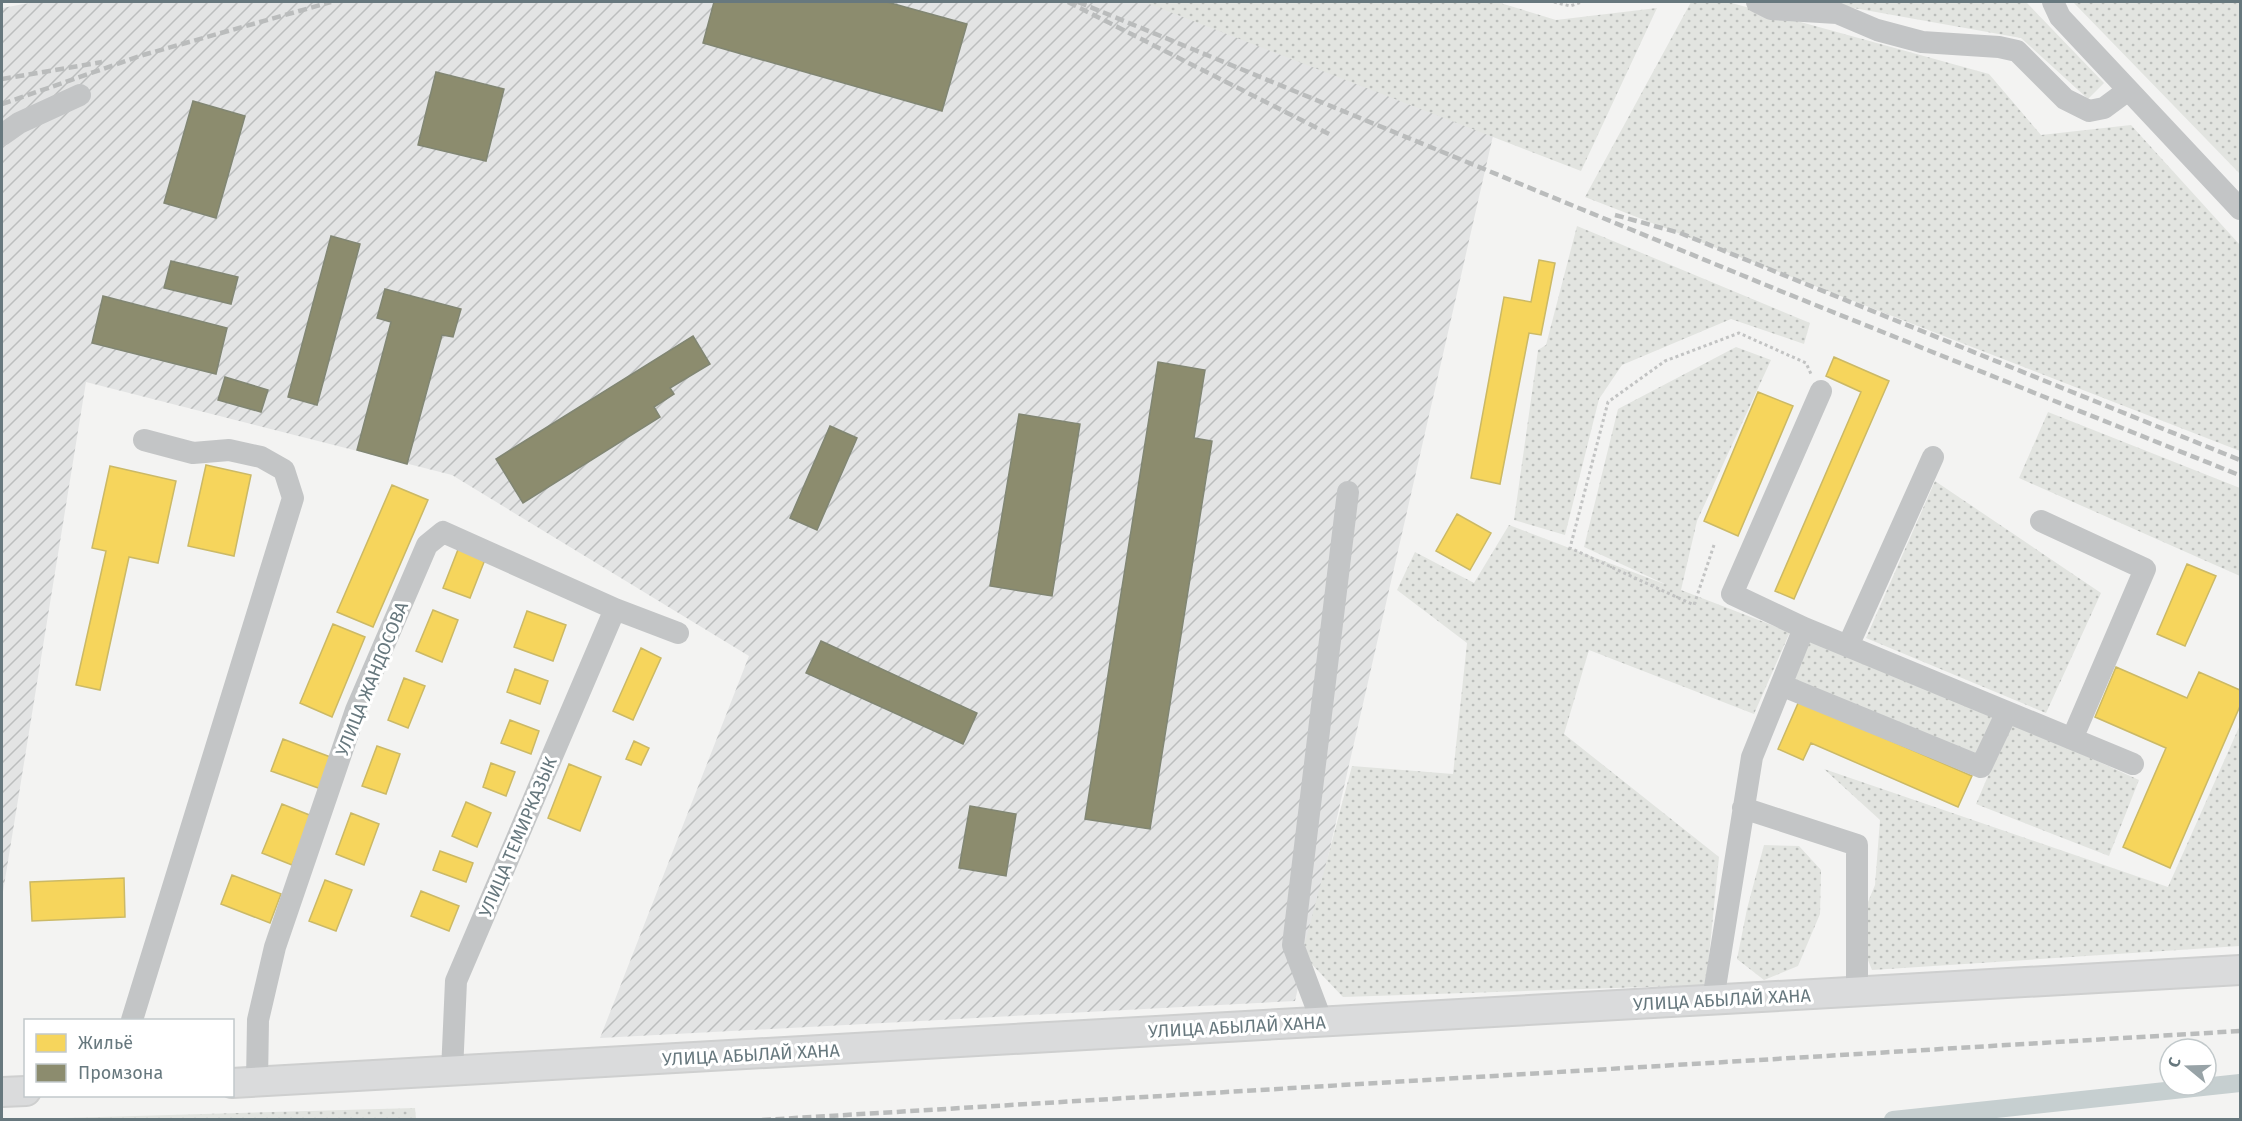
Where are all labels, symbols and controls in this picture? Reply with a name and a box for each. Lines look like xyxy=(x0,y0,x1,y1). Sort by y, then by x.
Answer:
street label: УЛИЦА ЖАНДОСОВА xyxy=(331,598,413,759)
street label: УЛИЦА ТЕМИРКАЗЫК xyxy=(474,753,562,920)
street label: УЛИЦА АБЫЛАЙ ХАНА xyxy=(1633,984,1812,1016)
street label: УЛИЦА АБЫЛАЙ ХАНА xyxy=(1148,1011,1327,1043)
legend xyxy=(24,1019,234,1097)
text: Жильё xyxy=(78,1032,133,1054)
north arrow xyxy=(2158,1037,2218,1097)
street label: УЛИЦА АБЫЛАЙ ХАНА xyxy=(662,1039,841,1071)
text: С xyxy=(2164,1054,2185,1070)
text: Промзона xyxy=(78,1062,163,1084)

